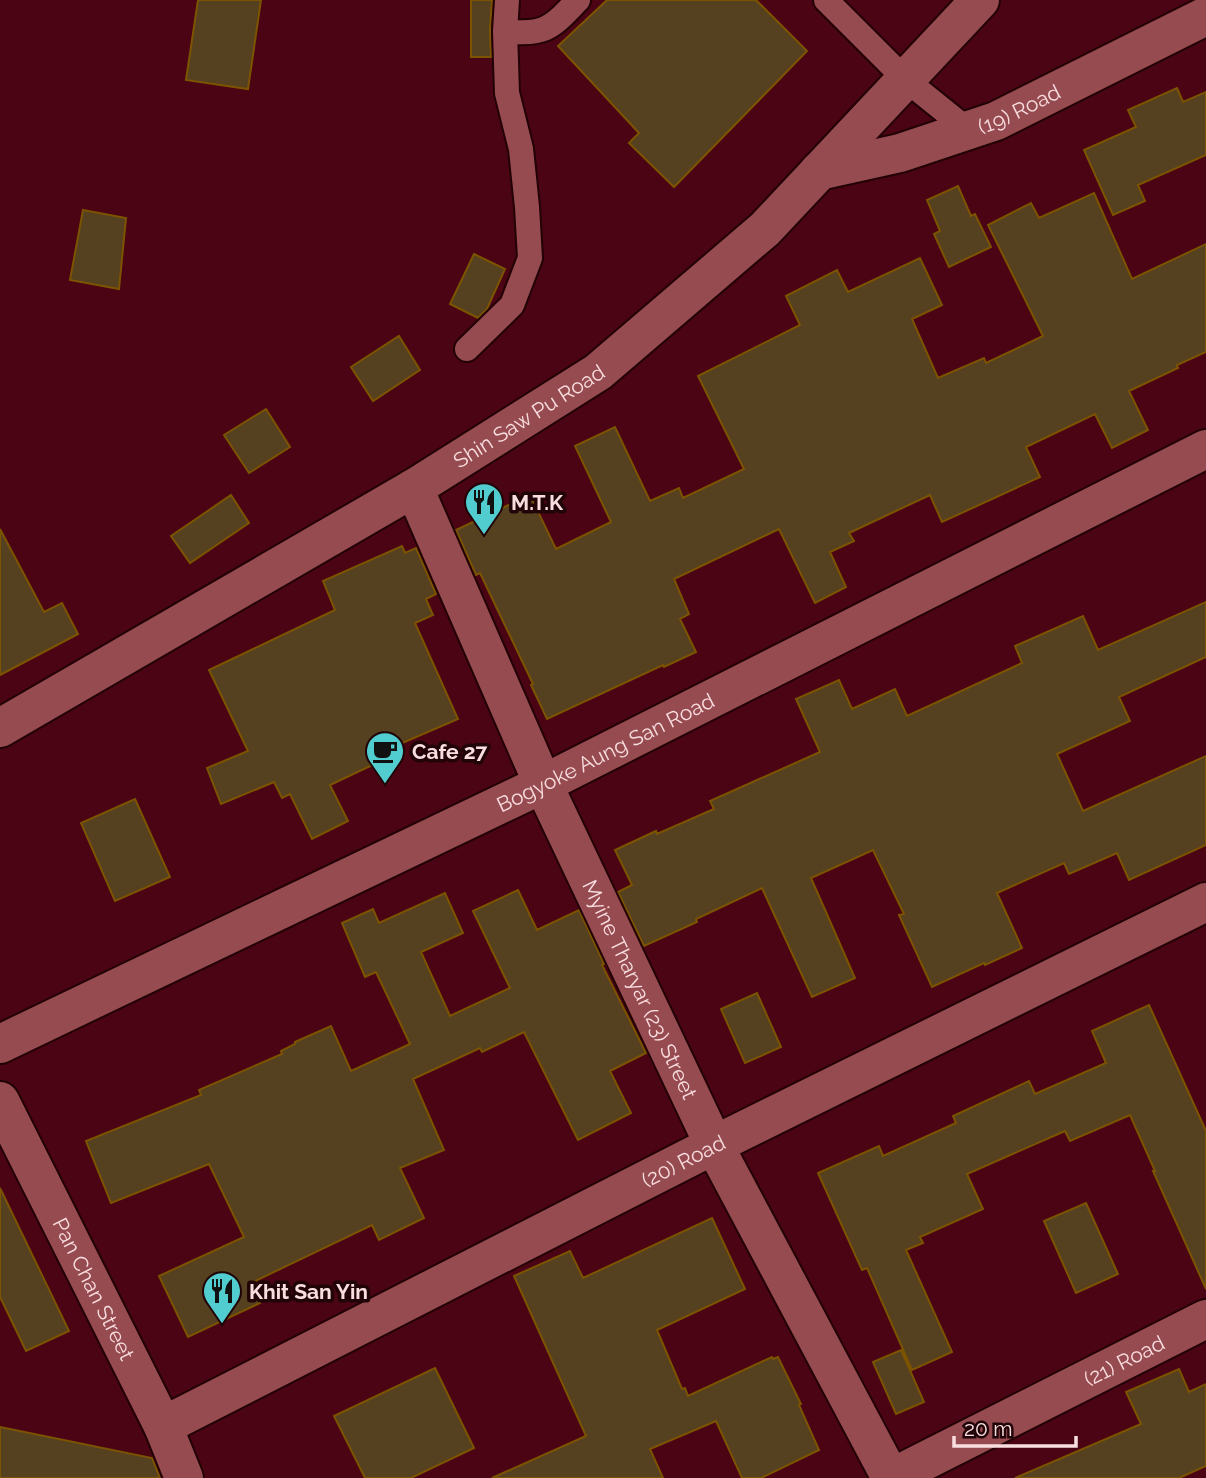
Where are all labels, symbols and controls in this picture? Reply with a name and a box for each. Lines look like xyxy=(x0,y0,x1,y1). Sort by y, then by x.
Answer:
street label: (19) Road xyxy=(975,79,1064,139)
street label: Shin Saw Pu Road xyxy=(448,359,609,473)
restaurant icon: M.T.K xyxy=(463,481,505,536)
place label: M.T.K xyxy=(511,490,564,515)
street label: Bogyoke Aung San Road xyxy=(493,687,718,817)
cafe icon: Cafe 27 xyxy=(364,730,406,785)
place label: Cafe 27 xyxy=(412,739,488,764)
street label: Myine Tharyar (23) Street xyxy=(578,876,703,1103)
street label: (20) Road xyxy=(637,1129,729,1192)
street label: Pan Chan Street xyxy=(48,1213,140,1364)
restaurant icon: Khit San Yin xyxy=(201,1270,243,1325)
place label: Khit San Yin xyxy=(249,1279,368,1304)
street label: (21) Road xyxy=(1080,1330,1168,1391)
scale bar xyxy=(954,1404,1076,1448)
text: 20 m xyxy=(964,1416,1012,1441)

